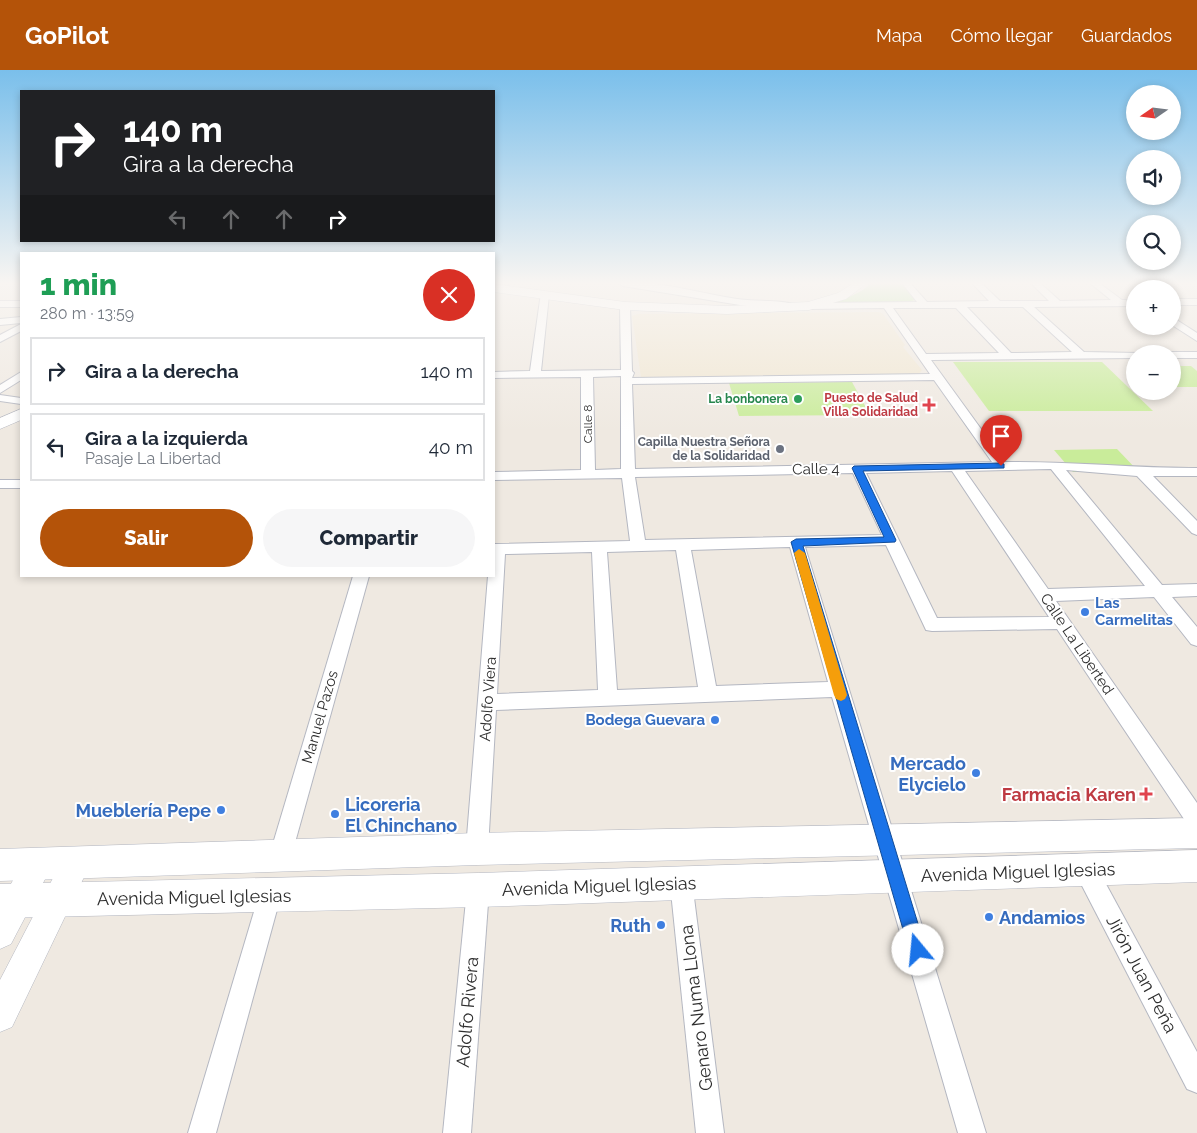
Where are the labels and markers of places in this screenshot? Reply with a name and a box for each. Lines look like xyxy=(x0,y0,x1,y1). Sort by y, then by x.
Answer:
place label: Puesto de Salud Villa Solidaridad xyxy=(823,391,918,419)
place label: La bonbonera xyxy=(708,392,788,406)
marker: La bonbonera xyxy=(792,393,804,405)
marker: Puesto de Salud Villa Solidaridad xyxy=(922,398,936,412)
pin xyxy=(980,415,1022,466)
place label: Capilla Nuestra Señora de la Solidaridad xyxy=(638,435,770,463)
marker: Capilla Nuestra Señora de la Solidaridad xyxy=(774,443,786,455)
place label: Las Carmelitas xyxy=(1095,594,1173,629)
marker: Las Carmelitas xyxy=(1079,606,1091,618)
place label: Bodega Guevara xyxy=(585,711,705,729)
marker: Bodega Guevara xyxy=(709,714,721,726)
place label: Mercado Elycielo xyxy=(890,753,966,795)
marker: Mercado Elycielo xyxy=(970,767,982,779)
place label: Farmacia Karen xyxy=(1002,784,1136,805)
marker: Farmacia Karen xyxy=(1140,788,1152,800)
place label: Licoreria El Chinchano xyxy=(345,794,457,836)
place label: Mueblería Pepe xyxy=(75,800,211,821)
marker: Mueblería Pepe xyxy=(215,804,227,816)
marker: Licoreria El Chinchano xyxy=(329,808,341,820)
place label: Andamios xyxy=(999,907,1085,928)
marker: Andamios xyxy=(983,911,995,923)
place label: Ruth xyxy=(610,915,651,936)
marker: Ruth xyxy=(655,919,667,931)

